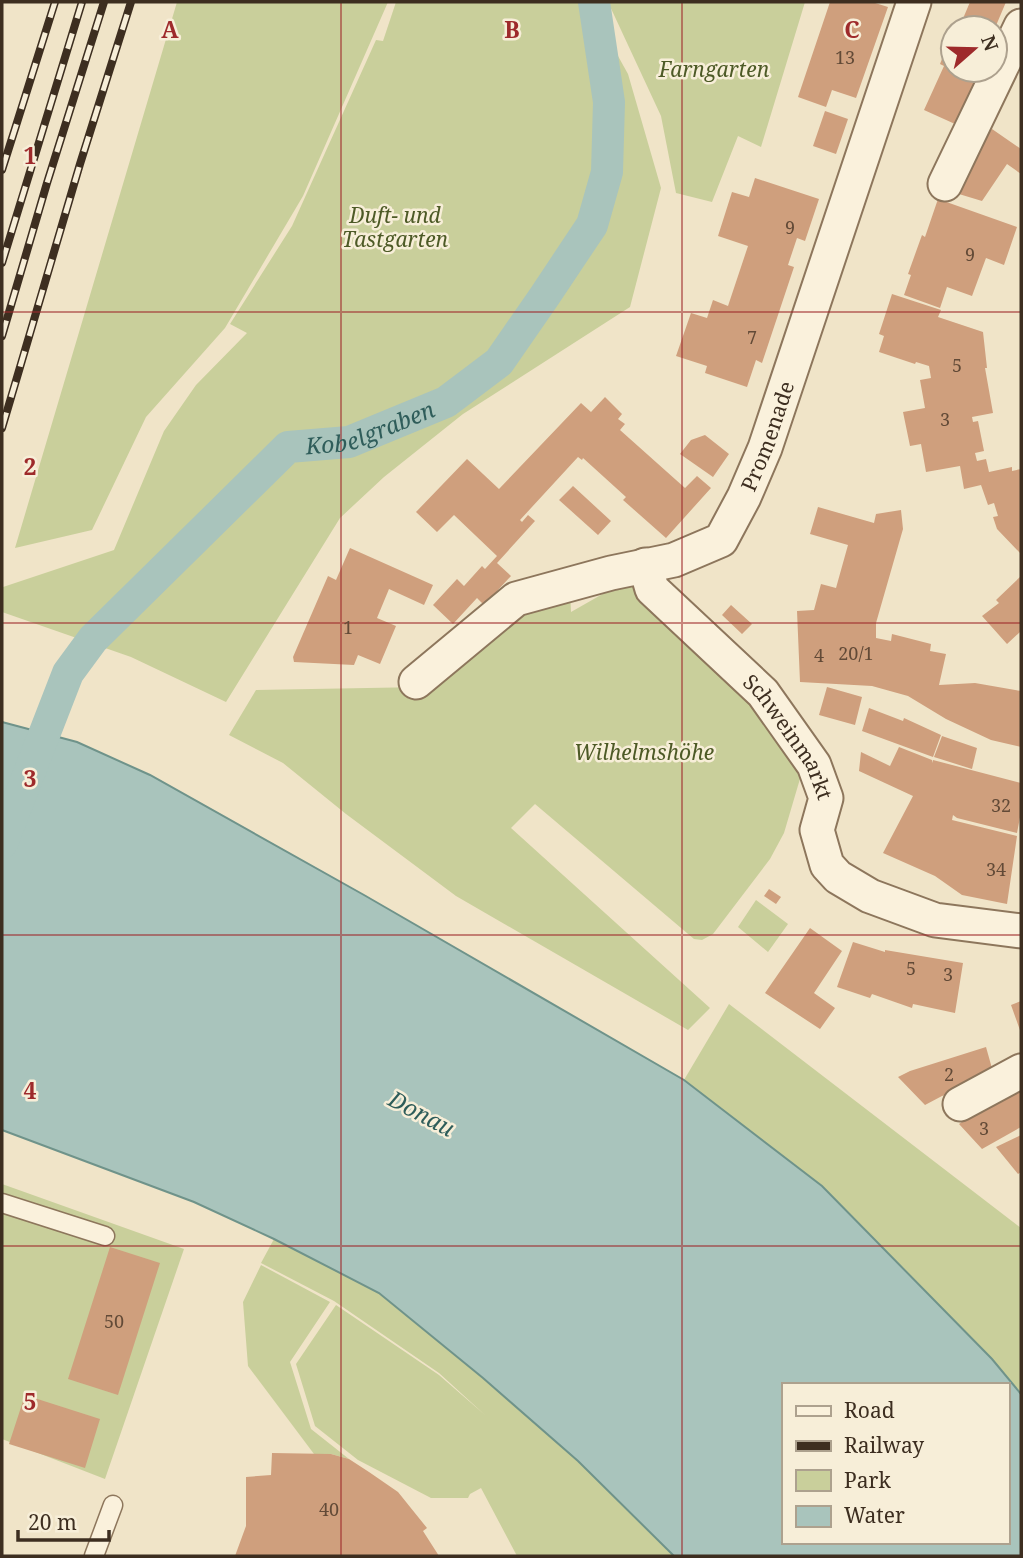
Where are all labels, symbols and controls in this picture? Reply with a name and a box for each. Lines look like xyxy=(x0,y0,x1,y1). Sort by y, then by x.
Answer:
text: A xyxy=(161,13,179,45)
text: B xyxy=(504,13,520,45)
text: C xyxy=(844,13,860,45)
north arrow xyxy=(939,14,1009,84)
text: N xyxy=(975,32,1005,55)
house number: 13 xyxy=(835,45,855,69)
park label: Farngarten xyxy=(658,55,770,83)
text: 1 xyxy=(24,139,37,171)
park label: Duft- und Tastgarten xyxy=(342,201,449,253)
house number: 9 xyxy=(785,215,795,239)
house number: 9 xyxy=(965,242,975,266)
house number: 7 xyxy=(747,325,757,349)
house number: 5 xyxy=(952,353,962,377)
street label: Promenade xyxy=(734,377,800,495)
water label: Kobelgraben xyxy=(303,392,439,462)
house number: 3 xyxy=(940,407,950,431)
text: 2 xyxy=(24,450,37,482)
house number: 1 xyxy=(343,615,353,639)
house number: 20/1 xyxy=(838,641,874,665)
house number: 4 xyxy=(814,643,824,667)
street label: Schweinmarkt xyxy=(737,668,839,803)
park label: Wilhelmshöhe xyxy=(574,738,714,766)
text: 3 xyxy=(24,762,37,794)
house number: 32 xyxy=(991,793,1011,817)
house number: 34 xyxy=(986,857,1006,881)
house number: 5 xyxy=(906,956,916,980)
house number: 3 xyxy=(943,962,953,986)
house number: 2 xyxy=(944,1062,954,1086)
text: 4 xyxy=(24,1074,37,1106)
water label: Donau xyxy=(382,1082,461,1144)
house number: 3 xyxy=(979,1116,989,1140)
house number: 50 xyxy=(104,1309,124,1333)
legend xyxy=(782,1383,1009,1544)
text: 5 xyxy=(24,1385,37,1417)
text: Road xyxy=(844,1396,895,1424)
text: Railway xyxy=(844,1431,924,1459)
text: Park xyxy=(844,1466,891,1494)
house number: 40 xyxy=(319,1497,339,1521)
scale bar xyxy=(18,1498,108,1542)
text: Water xyxy=(844,1501,905,1529)
text: 20 m xyxy=(28,1508,77,1536)

